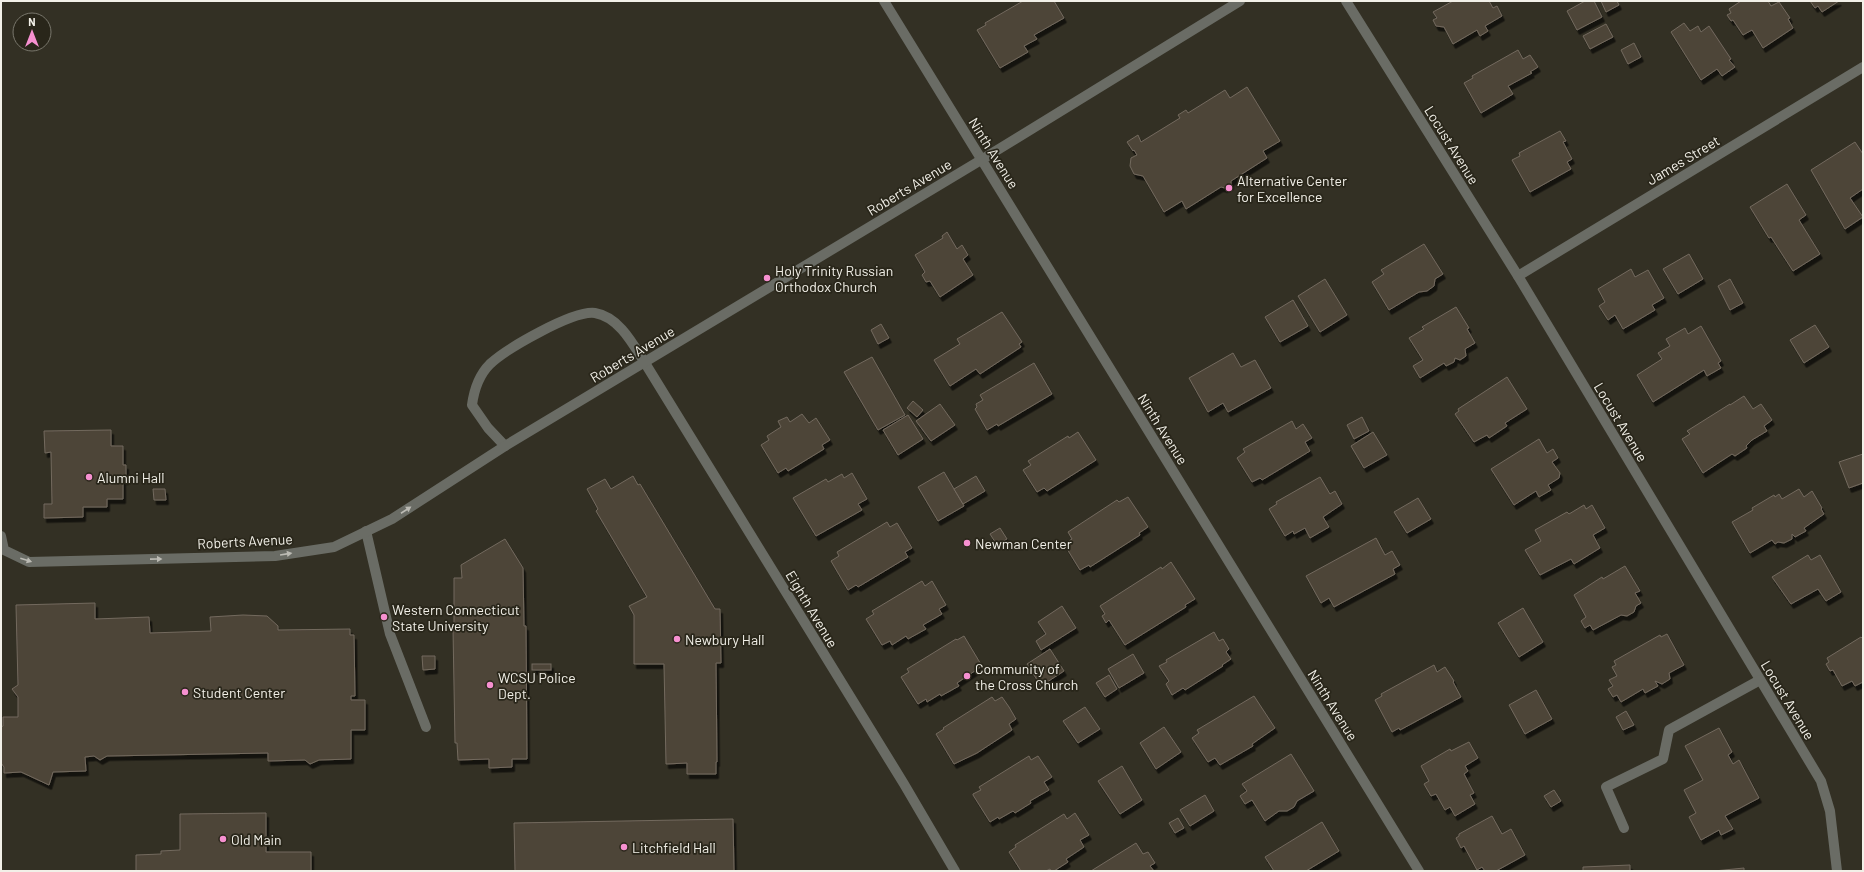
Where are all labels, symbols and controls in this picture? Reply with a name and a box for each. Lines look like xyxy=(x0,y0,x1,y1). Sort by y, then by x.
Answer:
north arrow xyxy=(12,12,52,52)
text: N xyxy=(28,15,36,28)
street label: Locust Avenue xyxy=(1421,103,1483,187)
street label: Ninth Avenue xyxy=(965,114,1023,192)
street label: James Street xyxy=(1644,132,1722,188)
street label: Roberts Avenue xyxy=(864,155,954,219)
place label: Alternative Center for Excellence xyxy=(1237,172,1347,205)
marker: Alternative Center for Excellence xyxy=(1224,183,1234,193)
place label: Holy Trinity Russian Orthodox Church xyxy=(775,262,893,295)
marker: Holy Trinity Russian Orthodox Church xyxy=(762,273,772,283)
street label: Roberts Avenue xyxy=(587,322,677,386)
street label: Locust Avenue xyxy=(1591,379,1651,465)
street label: Ninth Avenue xyxy=(1134,390,1192,468)
place label: Alumni Hall xyxy=(97,469,164,486)
marker: Alumni Hall xyxy=(84,472,94,482)
one-way arrow xyxy=(401,506,411,514)
street label: Roberts Avenue xyxy=(197,530,293,552)
place label: Newman Center xyxy=(975,535,1072,552)
marker: Newman Center xyxy=(962,538,972,548)
one-way arrow xyxy=(279,551,292,557)
one-way arrow xyxy=(150,556,163,562)
one-way arrow xyxy=(21,557,33,563)
street label: Eighth Avenue xyxy=(782,567,842,651)
place label: Western Connecticut State University xyxy=(392,601,520,634)
marker: Western Connecticut State University xyxy=(379,612,389,622)
place label: Newbury Hall xyxy=(685,631,764,648)
marker: Newbury Hall xyxy=(672,634,682,644)
street label: Locust Avenue xyxy=(1758,657,1818,743)
place label: Community of the Cross Church xyxy=(975,660,1078,693)
street label: Ninth Avenue xyxy=(1304,666,1362,744)
place label: WCSU Police Dept. xyxy=(498,669,576,702)
marker: Community of the Cross Church xyxy=(962,671,972,681)
marker: WCSU Police Dept. xyxy=(485,680,495,690)
place label: Student Center xyxy=(193,684,285,701)
marker: Student Center xyxy=(180,687,190,697)
place label: Old Main xyxy=(231,831,282,848)
marker: Old Main xyxy=(218,834,228,844)
place label: Litchfield Hall xyxy=(632,839,716,856)
marker: Litchfield Hall xyxy=(619,842,629,852)

